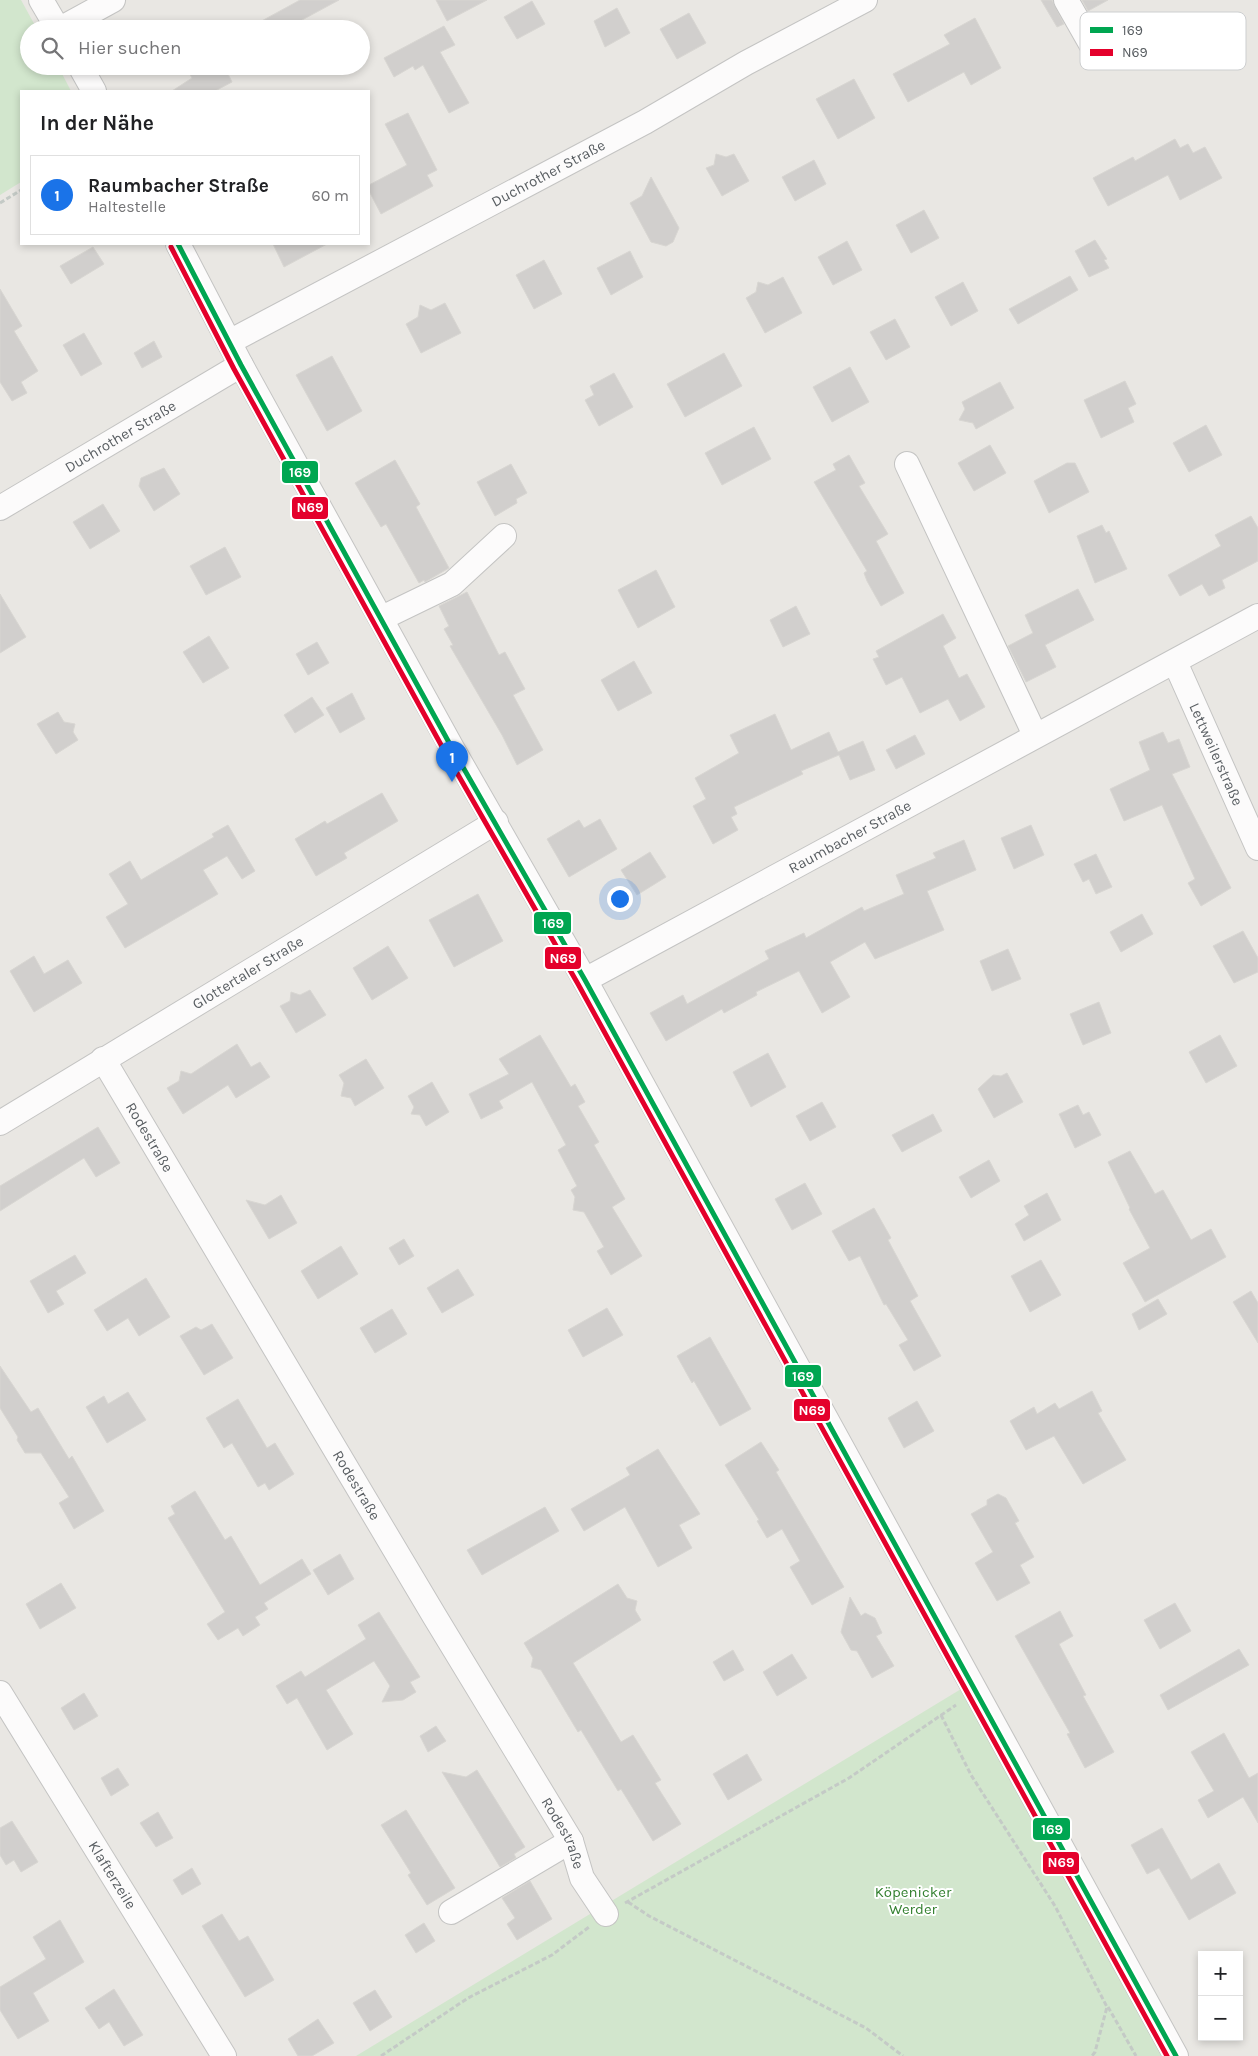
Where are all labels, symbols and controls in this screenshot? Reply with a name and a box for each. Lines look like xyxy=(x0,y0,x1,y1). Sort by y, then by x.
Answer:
legend xyxy=(1080,12,1246,70)
search box xyxy=(20,20,370,75)
text: 169 xyxy=(1122,22,1143,39)
icon: search xyxy=(38,34,66,62)
text: Hier suchen xyxy=(78,37,181,59)
text: N69 xyxy=(1122,44,1148,61)
text: In der Nähe xyxy=(40,111,154,135)
street label: Duchrother Straße xyxy=(488,136,608,211)
text: Raumbacher Straße xyxy=(88,175,269,197)
text: 1 xyxy=(54,186,60,205)
text: 60 m xyxy=(312,186,349,205)
text: Haltestelle xyxy=(88,197,166,216)
street label: Duchrother Straße xyxy=(62,397,179,476)
line badge: 169 xyxy=(281,460,319,484)
text: 169 xyxy=(289,464,311,481)
line badge: N69 xyxy=(291,496,329,520)
text: N69 xyxy=(296,499,324,516)
street label: Lettweilerstraße xyxy=(1185,700,1247,808)
pin: 1 xyxy=(436,741,468,782)
street label: Raumbacher Straße xyxy=(785,796,914,877)
your location xyxy=(607,886,633,912)
line badge: 169 xyxy=(533,911,572,935)
text: 169 xyxy=(542,915,564,932)
street label: Glottertaler Straße xyxy=(189,932,307,1013)
line badge: N69 xyxy=(544,946,582,970)
text: N69 xyxy=(549,950,577,967)
street label: Rodestraße xyxy=(122,1099,177,1175)
line badge: 169 xyxy=(784,1364,822,1388)
text: 169 xyxy=(792,1368,814,1385)
line badge: N69 xyxy=(793,1398,831,1422)
text: N69 xyxy=(798,1402,826,1419)
street label: Rodestraße xyxy=(329,1447,384,1523)
street label: Rodestraße xyxy=(538,1794,588,1871)
line badge: 169 xyxy=(1032,1817,1071,1841)
text: 169 xyxy=(1041,1821,1063,1838)
street label: Klafterzeile xyxy=(85,1838,140,1912)
line badge: N69 xyxy=(1042,1851,1080,1875)
text: N69 xyxy=(1047,1854,1075,1871)
park label: Köpenicker Werder xyxy=(875,1883,952,1918)
map controls xyxy=(1198,1951,1243,2041)
button: + xyxy=(1198,1951,1243,1996)
button: − xyxy=(1198,1996,1243,2041)

